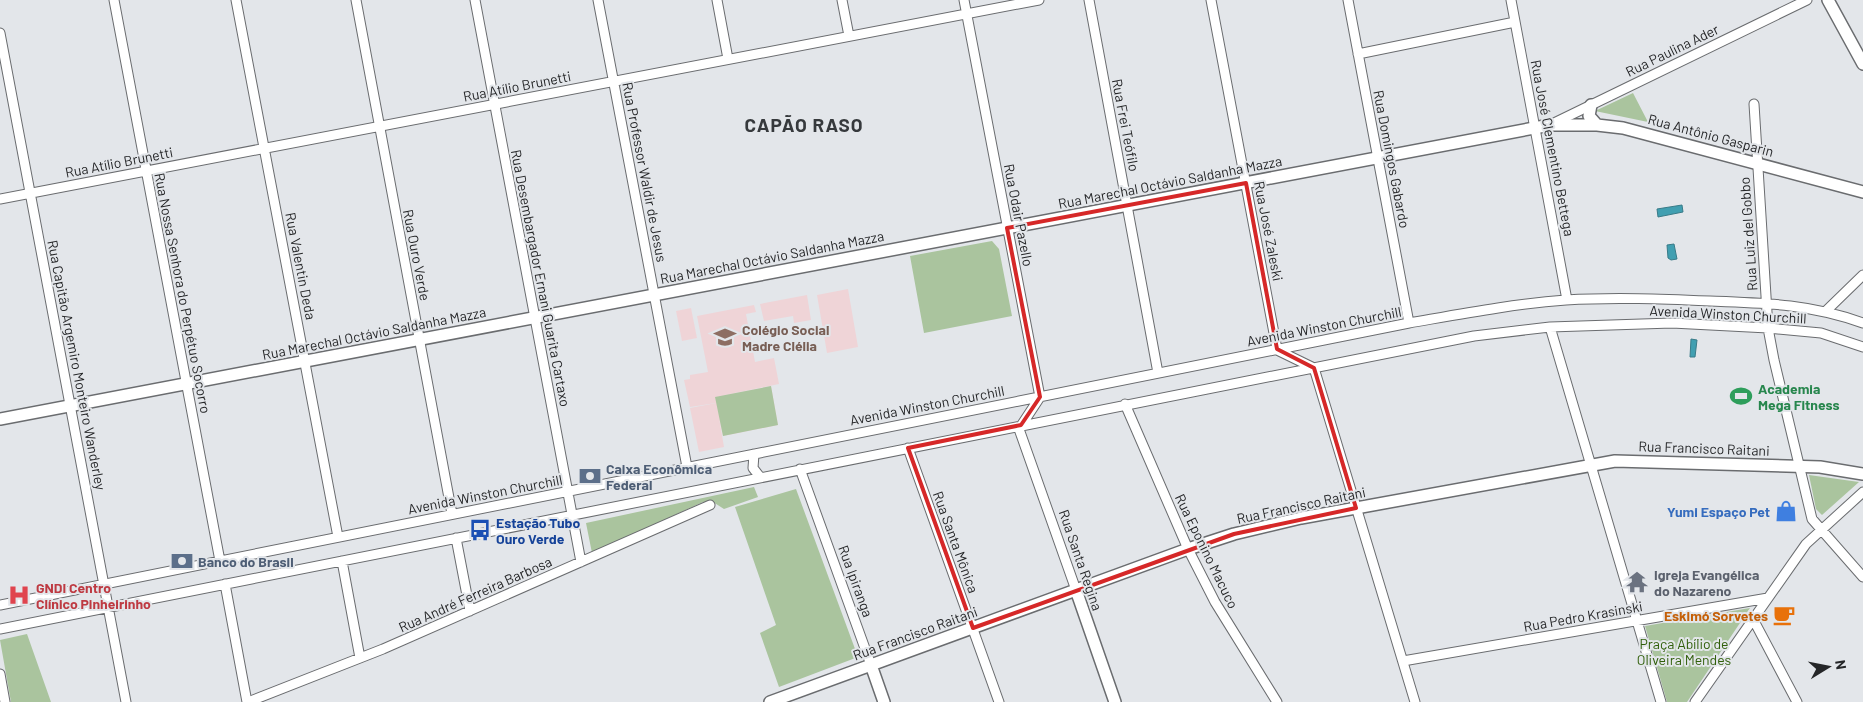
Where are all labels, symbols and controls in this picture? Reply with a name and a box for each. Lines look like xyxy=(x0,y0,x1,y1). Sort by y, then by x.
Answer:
street label: Rua Paulina Ader xyxy=(1623,20,1721,80)
street label: Rua José Clementino Bettega xyxy=(1528,58,1578,238)
street label: Rua Atílio Brunetti xyxy=(462,67,572,105)
street label: Rua Frei Teófilo xyxy=(1109,77,1143,173)
street label: Rua Professor Waldir de Jesus xyxy=(619,81,671,264)
street label: Rua Domingos Gabardo xyxy=(1370,88,1414,230)
street label: Rua Antônio Gasparin xyxy=(1646,110,1776,160)
district label: CAPÃO RASO xyxy=(744,113,864,136)
street label: Rua Atílio Brunetti xyxy=(64,143,174,181)
street label: Rua Desembargador Ernani Guarita Cartaxo xyxy=(508,148,574,408)
street label: Rua Marechal Octávio Saldanha Mazza xyxy=(1057,152,1283,212)
street label: Rua Odair Pazello xyxy=(1001,162,1037,268)
street label: Rua Nossa Senhora do Perpétuo Socorro xyxy=(151,171,215,415)
street label: Rua Luiz del Gobbo xyxy=(1736,176,1760,292)
street label: Rua José Zaleski xyxy=(1251,180,1287,282)
street label: Rua Ouro Verde xyxy=(400,208,434,302)
street label: Rua Valentin Deda xyxy=(282,211,320,321)
street label: Rua Marechal Octávio Saldanha Mazza xyxy=(659,227,885,287)
street label: Rua Capitão Argemiro Monteiro Wanderley xyxy=(44,239,110,492)
street label: Avenida Winston Churchill xyxy=(1649,301,1807,327)
street label: Rua Marechal Octávio Saldanha Mazza xyxy=(261,303,487,363)
street label: Avenida Winston Churchill xyxy=(1245,303,1403,349)
place label: Colégio Social Madre Clélia xyxy=(742,321,829,354)
school or university icon: Colégio Social Madre Clélia xyxy=(712,324,738,350)
place label: Academia Mega Fitness xyxy=(1758,380,1839,413)
street label: Avenida Winston Churchill xyxy=(848,382,1006,428)
sports icon: Academia Mega Fitness xyxy=(1728,383,1754,409)
street label: Rua Francisco Raitani xyxy=(1638,437,1770,459)
place label: Caixa Econômica Federal xyxy=(606,460,712,493)
bank icon: Caixa Econômica Federal xyxy=(577,463,603,489)
street label: Avenida Winston Churchill xyxy=(406,471,564,517)
street label: Rua Francisco Raitani xyxy=(1235,483,1367,527)
street label: Rua Santa Mônica xyxy=(930,489,982,595)
street label: Rua Eponino Macuco xyxy=(1172,491,1242,611)
shop icon: Yumi Espaço Pet xyxy=(1773,498,1799,524)
place label: Yumi Espaço Pet xyxy=(1667,503,1770,520)
street label: Rua Santa Regina xyxy=(1056,507,1106,613)
place label: Estação Tubo Ouro Verde xyxy=(496,514,580,547)
bus stop icon: Estação Tubo Ouro Verde xyxy=(467,517,493,543)
street label: Rua Ipiranga xyxy=(835,543,877,619)
bank icon: Banco do Brasil xyxy=(169,548,195,574)
street label: Rua André Ferreira Barbosa xyxy=(396,552,554,636)
place label: Banco do Brasil xyxy=(198,553,294,570)
place label: Igreja Evangélica do Nazareno xyxy=(1654,566,1759,599)
temple icon: Igreja Evangélica do Nazareno xyxy=(1624,569,1650,595)
place label: GNDI Centro Clínico Pinheirinho xyxy=(36,579,151,612)
hospital icon: GNDI Centro Clínico Pinheirinho xyxy=(6,582,32,608)
street label: Rua Pedro Krasinski xyxy=(1522,597,1644,635)
cafe icon: Eskimó Sorvetes xyxy=(1771,602,1797,628)
street label: Rua Francisco Raitani xyxy=(850,603,980,663)
place label: Eskimó Sorvetes xyxy=(1664,607,1768,624)
park label: Praça Abílio de Oliveira Mendes xyxy=(1637,635,1732,668)
north arrow xyxy=(1803,642,1853,692)
text: N xyxy=(1832,659,1850,671)

